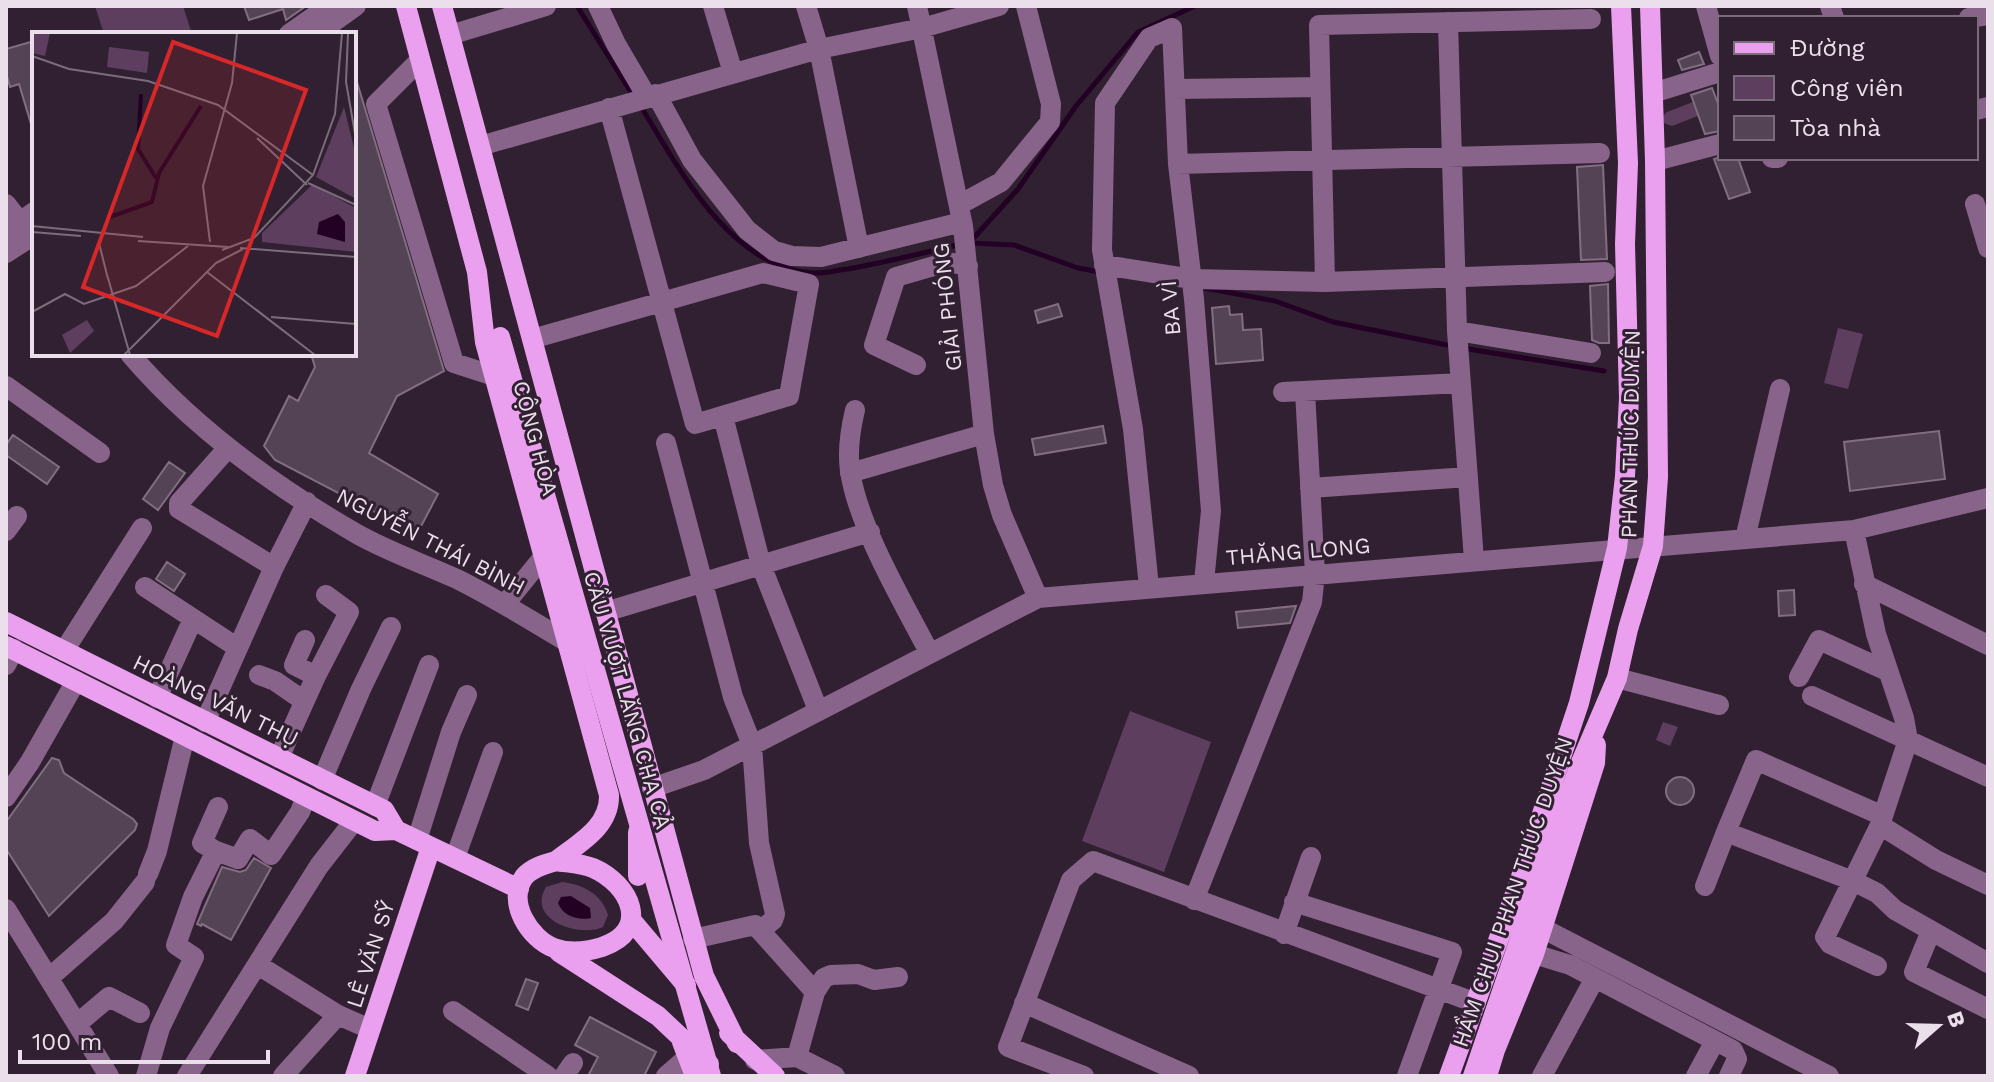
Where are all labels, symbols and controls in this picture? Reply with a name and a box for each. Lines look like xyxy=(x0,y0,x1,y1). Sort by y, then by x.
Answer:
legend xyxy=(1718,16,1978,160)
inset map xyxy=(32,32,356,356)
text: Đường xyxy=(1790,34,1865,62)
text: Công viên xyxy=(1790,74,1904,102)
text: Tòa nhà xyxy=(1790,114,1881,142)
street label: GIẢI PHÓNG xyxy=(927,241,967,373)
street label: BA VÌ xyxy=(1156,279,1185,337)
street label: PHAN THÚC DUYỆN xyxy=(1616,330,1645,538)
street label: CỘNG HÒA xyxy=(508,378,563,498)
street label: NGUYỄN THÁI BÌNH xyxy=(332,480,530,600)
street label: THĂNG LONG xyxy=(1225,533,1371,570)
street label: CẦU VƯỢT LĂNG CHA CẢ xyxy=(579,568,678,832)
street label: HOÀNG VĂN THỤ xyxy=(129,650,303,751)
street label: HẦM CHUI PHAN THÚC DUYỆN xyxy=(1446,733,1577,1050)
street label: LÊ VĂN SỸ xyxy=(341,897,400,1011)
north arrow xyxy=(1898,986,1978,1066)
text: B xyxy=(1942,1008,1971,1031)
scale bar xyxy=(20,1014,268,1064)
text: 100 m xyxy=(32,1028,102,1056)

